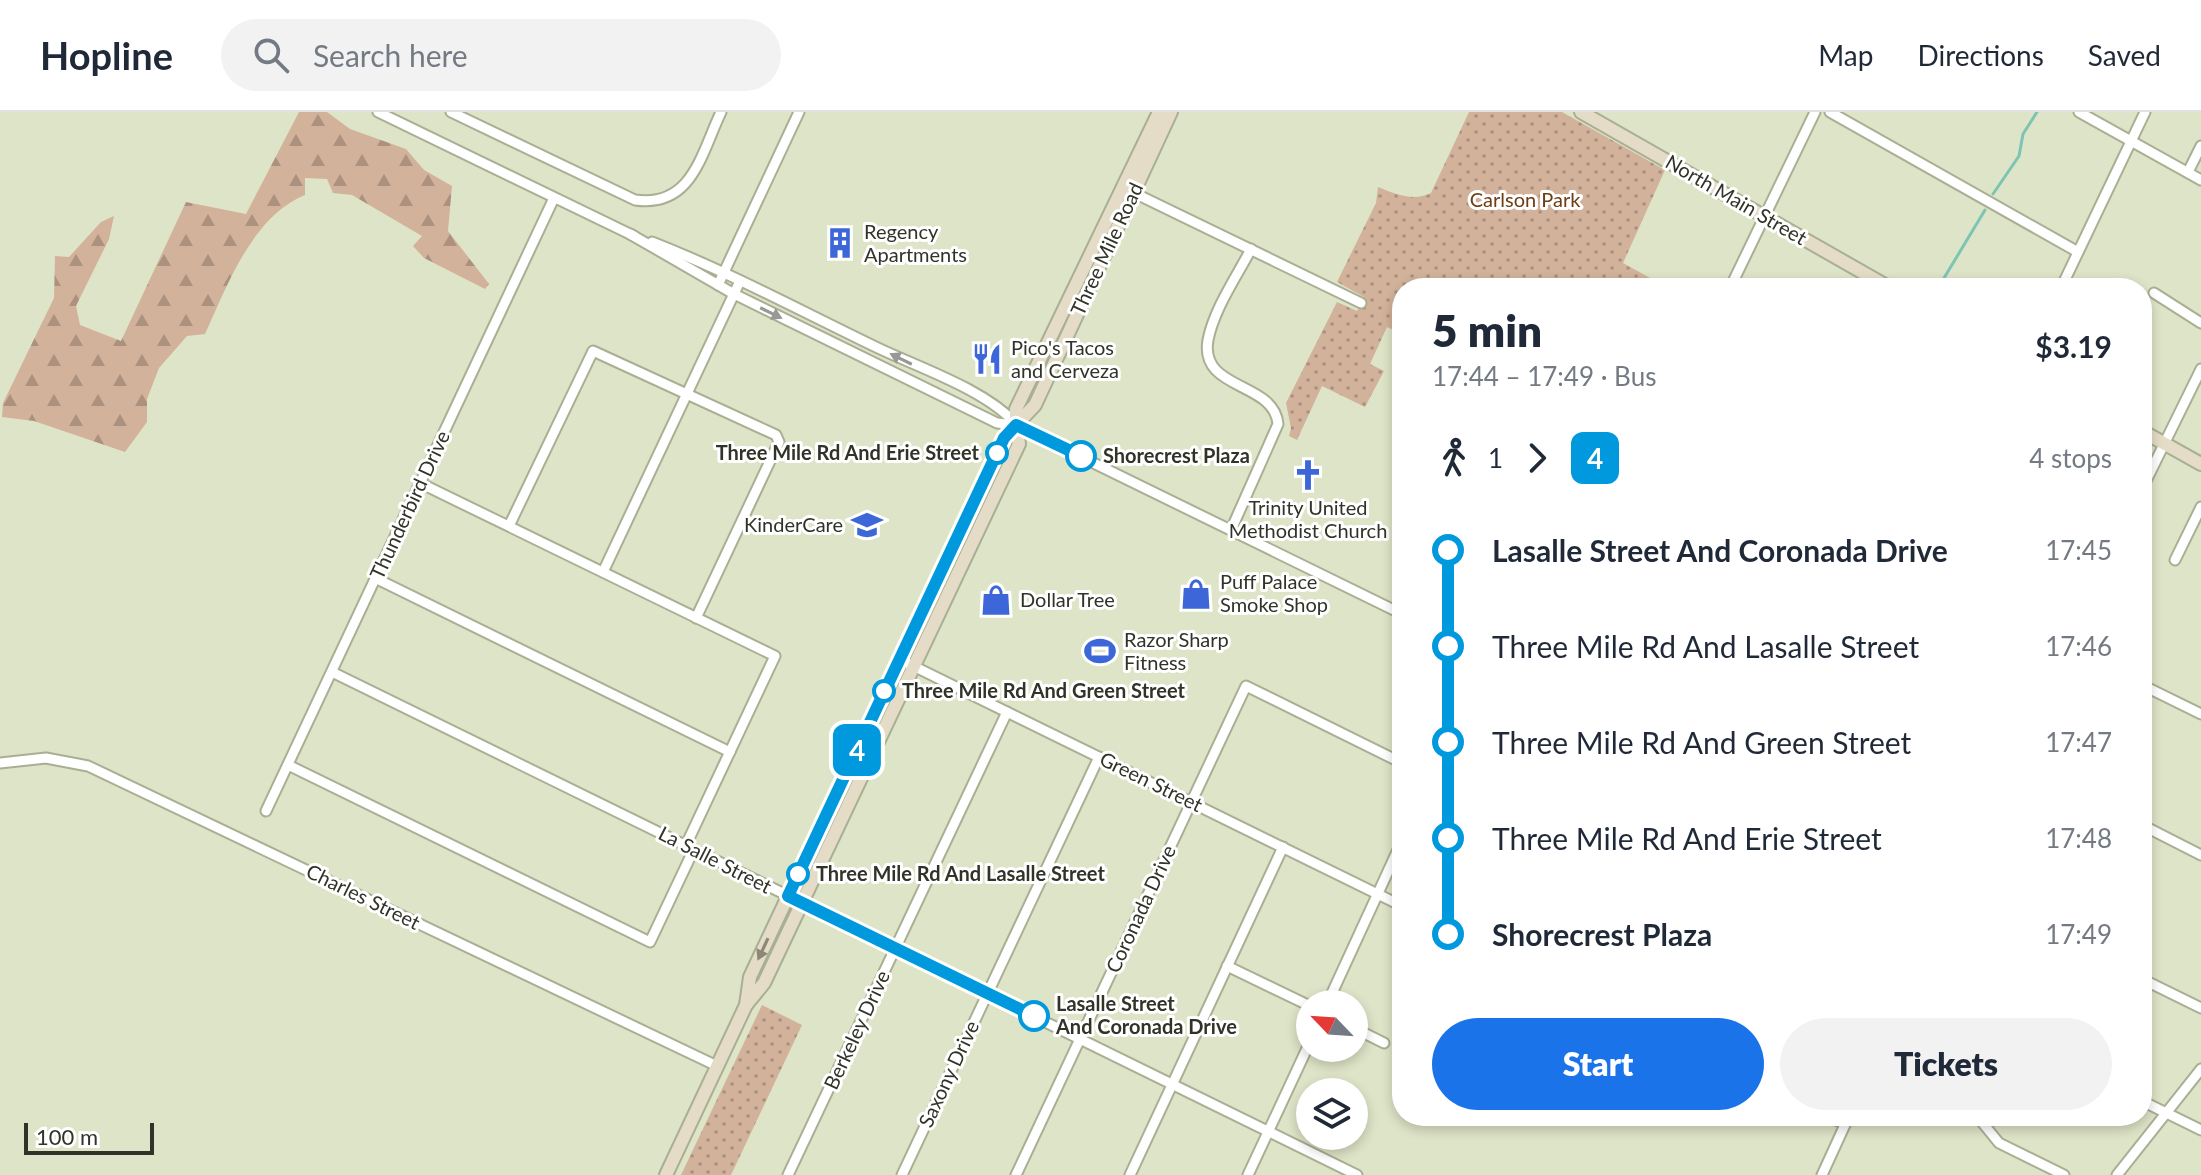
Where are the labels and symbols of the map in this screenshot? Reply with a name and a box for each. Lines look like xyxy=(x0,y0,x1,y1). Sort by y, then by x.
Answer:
street label: North Main Street xyxy=(1662,149,1811,249)
street label: Three Mile Road xyxy=(1065,178,1147,319)
park label: Carlson Park xyxy=(1470,187,1581,211)
place label: Regency Apartments xyxy=(864,219,967,266)
building icon: Regency Apartments xyxy=(823,226,857,260)
one-way arrow xyxy=(760,306,783,320)
place label: Pico's Tacos and Cerveza xyxy=(1011,335,1119,382)
restaurant icon: Pico's Tacos and Cerveza xyxy=(970,342,1004,376)
one-way arrow xyxy=(890,352,913,366)
street label: Thunderbird Drive xyxy=(364,427,454,583)
place label: Three Mile Rd And Erie Street xyxy=(716,440,980,464)
marker: Shorecrest Plaza xyxy=(1066,441,1096,471)
marker: Three Mile Rd And Erie Street xyxy=(986,442,1008,464)
place label: Shorecrest Plaza xyxy=(1103,443,1250,467)
church icon: Trinity United Methodist Church xyxy=(1291,458,1325,492)
place label: Trinity United Methodist Church xyxy=(1229,495,1387,542)
school or university icon: KinderCare xyxy=(850,508,884,542)
place label: KinderCare xyxy=(744,512,843,536)
place label: Puff Palace Smoke Shop xyxy=(1220,569,1328,616)
shop icon: Puff Palace Smoke Shop xyxy=(1179,577,1213,611)
shop icon: Dollar Tree xyxy=(979,583,1013,617)
place label: Dollar Tree xyxy=(1020,587,1115,611)
place label: Razor Sharp Fitness xyxy=(1124,627,1229,674)
sports icon: Razor Sharp Fitness xyxy=(1083,634,1117,668)
place label: Three Mile Rd And Green Street xyxy=(902,678,1186,702)
marker: Three Mile Rd And Green Street xyxy=(873,680,895,702)
line badge: 4 xyxy=(831,724,883,776)
street label: Green Street xyxy=(1096,746,1207,816)
street label: La Salle Street xyxy=(655,820,776,898)
street label: Coronada Drive xyxy=(1100,841,1180,976)
street label: Charles Street xyxy=(303,858,424,934)
place label: Three Mile Rd And Lasalle Street xyxy=(816,861,1105,885)
marker: Three Mile Rd And Lasalle Street xyxy=(787,863,809,885)
one-way arrow xyxy=(756,938,770,961)
street label: Berkeley Drive xyxy=(818,966,894,1093)
north arrow xyxy=(1296,990,1368,1062)
place label: Lasalle Street And Coronada Drive xyxy=(1055,991,1237,1038)
marker: Lasalle Street And Coronada Drive xyxy=(1019,1001,1049,1031)
street label: Saxony Drive xyxy=(913,1016,983,1131)
scale bar xyxy=(24,1119,154,1155)

